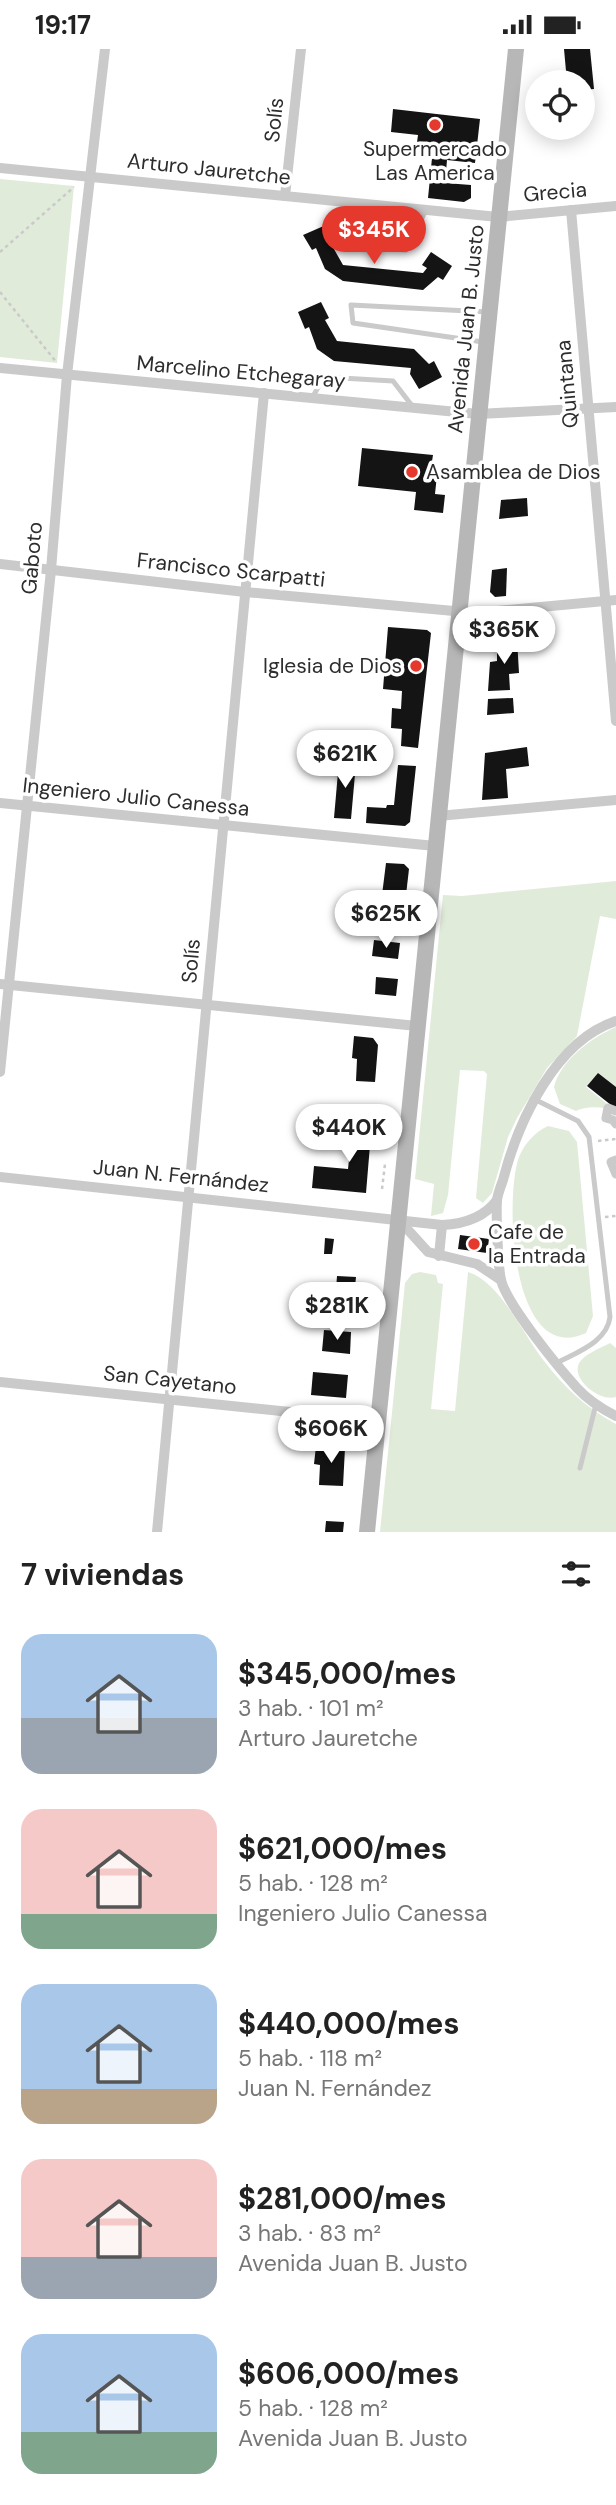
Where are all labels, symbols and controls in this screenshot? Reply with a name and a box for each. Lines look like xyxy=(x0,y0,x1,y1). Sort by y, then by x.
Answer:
text: 19:17 xyxy=(35,8,91,42)
map controls xyxy=(525,70,595,140)
button: locate xyxy=(525,70,595,140)
street label: Solís xyxy=(258,96,290,144)
marker: Supermercado Las America xyxy=(427,117,443,133)
place label: Supermercado Las America xyxy=(363,135,507,187)
street label: Arturo Jauretche xyxy=(126,146,292,192)
street label: Grecia xyxy=(522,175,588,209)
pin: $345K xyxy=(325,207,423,266)
text: $345K xyxy=(338,214,410,244)
street label: Avenida Juan B. Justo xyxy=(441,223,491,435)
street label: Quintana xyxy=(549,339,585,429)
street label: Marcelino Etchegaray xyxy=(135,349,347,395)
place label: Asamblea de Dios xyxy=(426,458,601,486)
marker: Asamblea de Dios xyxy=(404,464,420,480)
street label: Gaboto xyxy=(15,520,49,596)
street label: Francisco Scarpatti xyxy=(135,546,327,594)
pin: $365K xyxy=(455,607,553,666)
text: $365K xyxy=(468,614,540,644)
place label: Iglesia de Dios xyxy=(263,652,402,680)
marker: Iglesia de Dios xyxy=(408,658,424,674)
pin: $621K xyxy=(296,731,394,790)
text: $621K xyxy=(313,738,377,768)
street label: Ingeniero Julio Canessa xyxy=(21,771,251,823)
pin: $625K xyxy=(337,891,435,950)
text: $625K xyxy=(351,898,421,928)
street label: Solís xyxy=(175,938,207,984)
pin: $440K xyxy=(300,1105,398,1164)
text: $440K xyxy=(311,1112,387,1142)
street label: Juan N. Fernández xyxy=(92,1153,270,1199)
place label: Cafe de la Entrada xyxy=(488,1218,586,1270)
marker: Cafe de la Entrada xyxy=(466,1236,482,1252)
pin: $281K xyxy=(288,1283,386,1342)
text: $281K xyxy=(305,1290,369,1320)
street label: San Cayetano xyxy=(102,1359,238,1401)
pin: $606K xyxy=(282,1405,380,1465)
text: $606K xyxy=(294,1413,368,1443)
text: 7 viviendas xyxy=(21,1555,184,1594)
icon: filters xyxy=(557,1555,595,1593)
text: $345,000/mes xyxy=(238,1654,456,1693)
icon: home xyxy=(77,1662,161,1746)
text: 3 hab. · 101 m² xyxy=(238,1693,383,1723)
text: Arturo Jauretche xyxy=(238,1723,418,1753)
text: $621,000/mes xyxy=(238,1829,447,1868)
icon: home xyxy=(77,1837,161,1921)
text: 5 hab. · 128 m² xyxy=(238,1868,388,1898)
text: Ingeniero Julio Canessa xyxy=(238,1898,488,1928)
text: $440,000/mes xyxy=(238,2004,459,2043)
icon: home xyxy=(77,2012,161,2096)
text: 5 hab. · 118 m² xyxy=(238,2043,382,2073)
text: Juan N. Fernández xyxy=(238,2073,431,2103)
text: $281,000/mes xyxy=(238,2179,447,2218)
icon: home xyxy=(77,2187,161,2271)
text: 3 hab. · 83 m² xyxy=(238,2218,381,2248)
text: Avenida Juan B. Justo xyxy=(238,2248,468,2278)
text: $606,000/mes xyxy=(238,2354,459,2393)
icon: home xyxy=(77,2362,161,2446)
text: 5 hab. · 128 m² xyxy=(238,2393,388,2423)
text: Avenida Juan B. Justo xyxy=(238,2423,468,2453)

